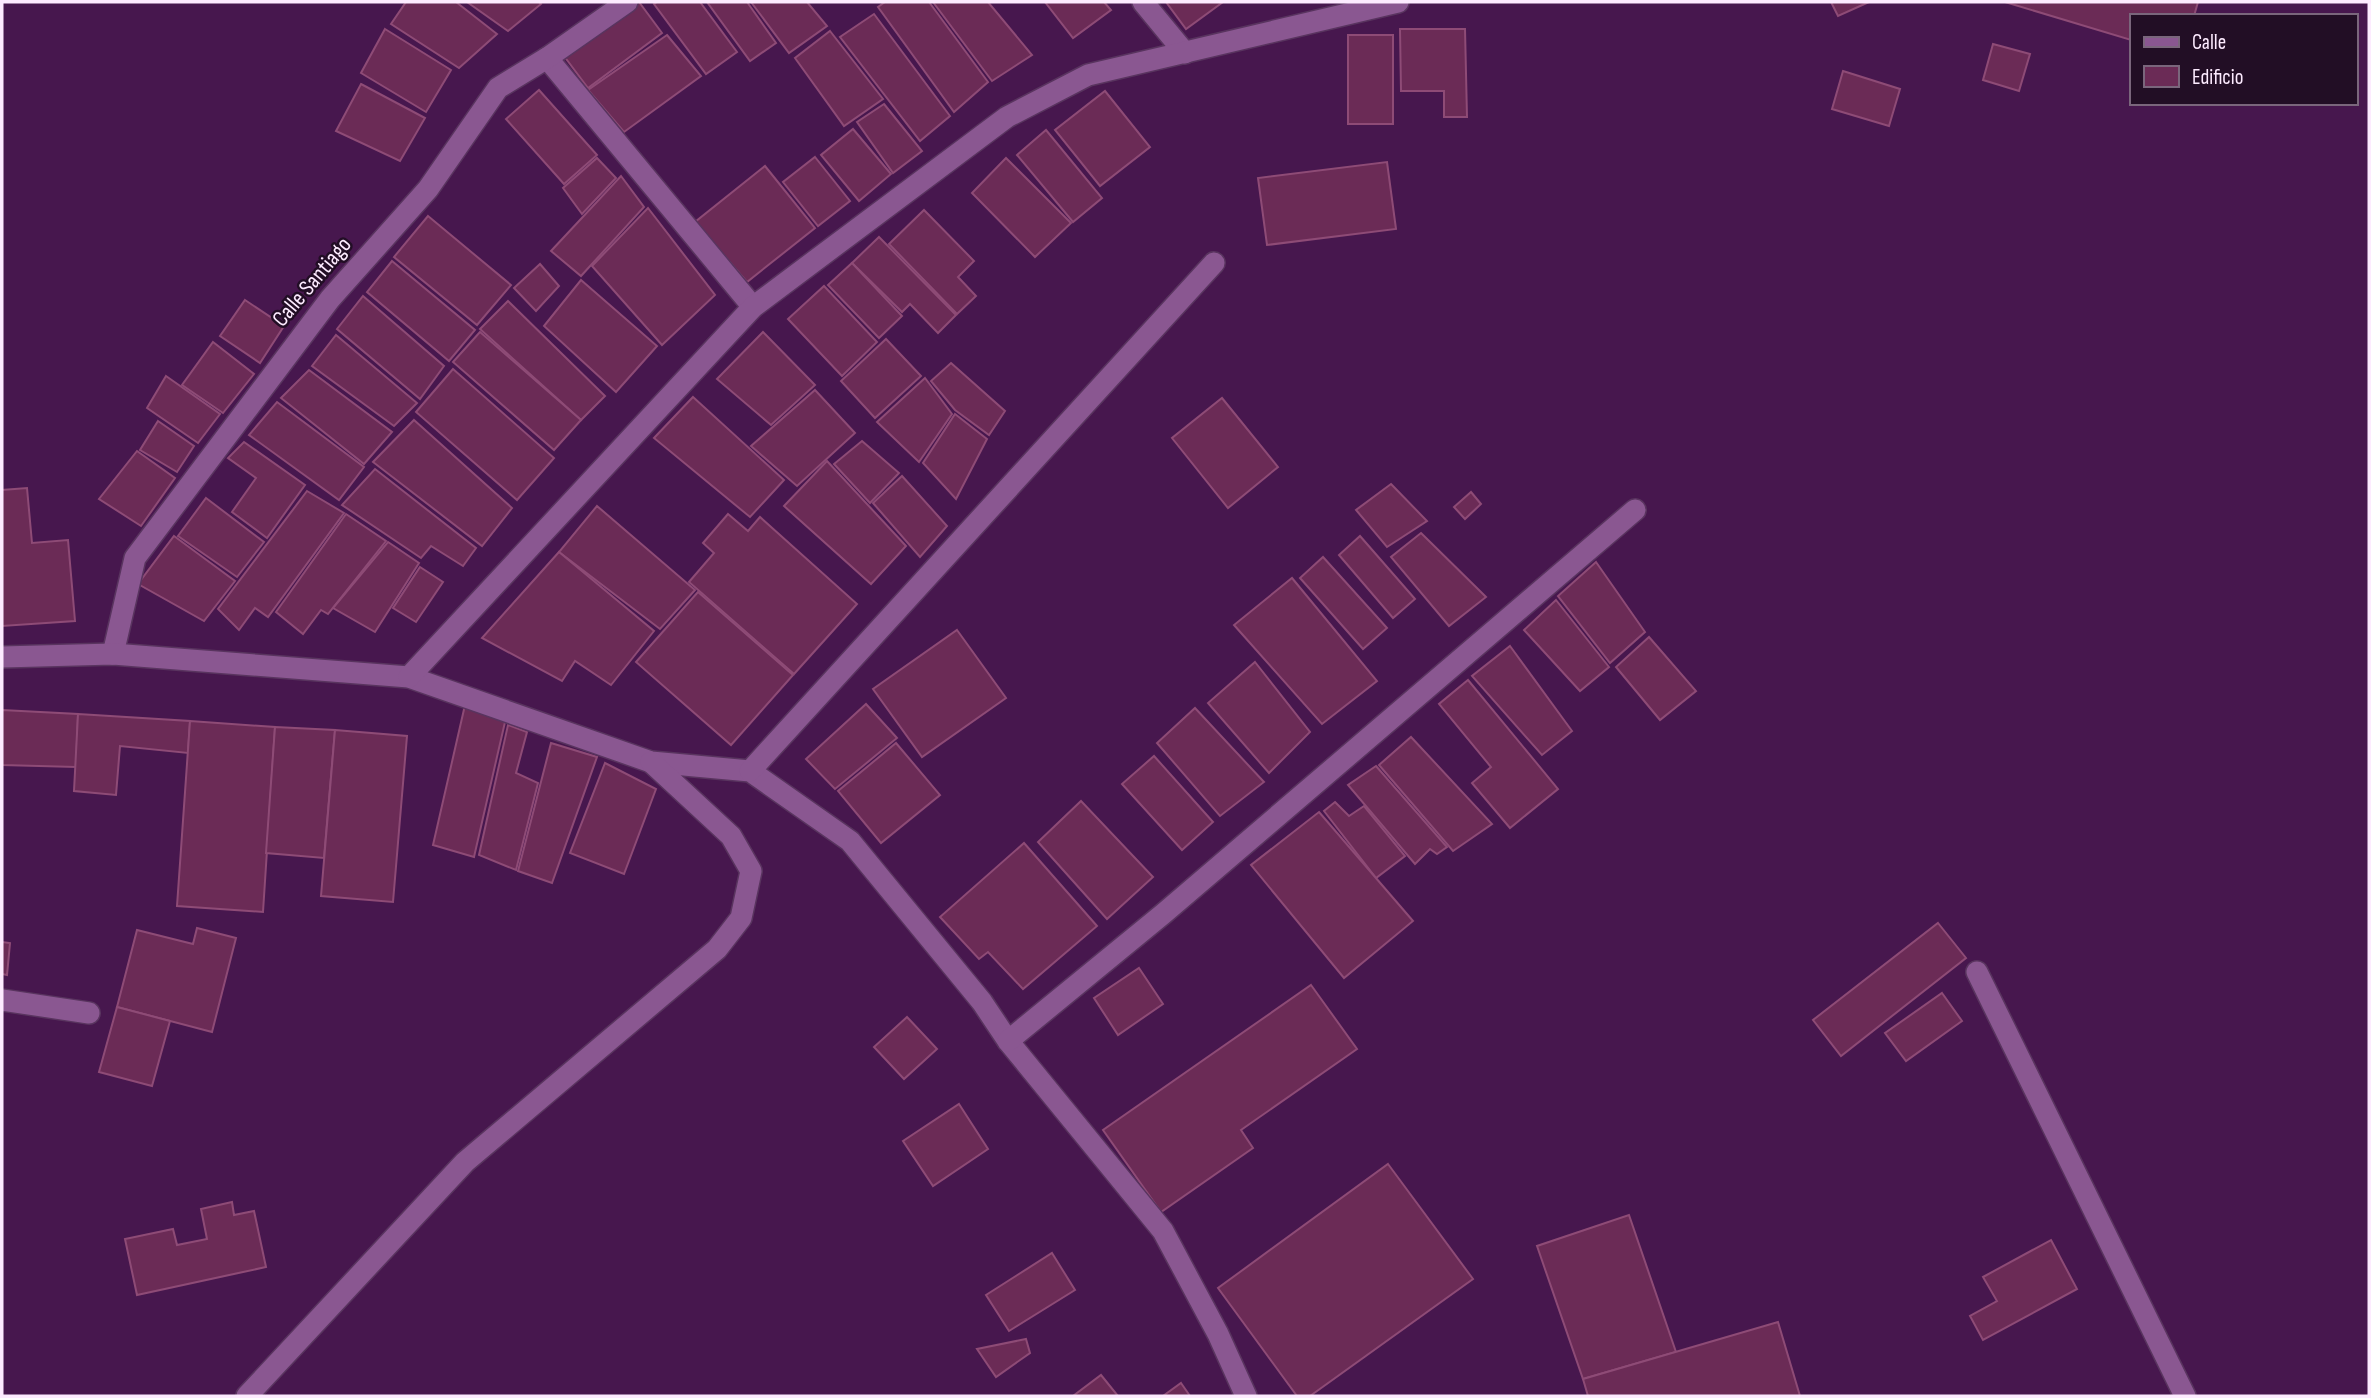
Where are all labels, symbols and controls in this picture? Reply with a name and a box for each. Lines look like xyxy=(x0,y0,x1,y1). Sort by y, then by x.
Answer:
legend xyxy=(2130,14,2357,105)
text: Calle xyxy=(2192,30,2226,55)
text: Edificio xyxy=(2192,65,2243,90)
street label: Calle Santiago xyxy=(266,231,358,333)

